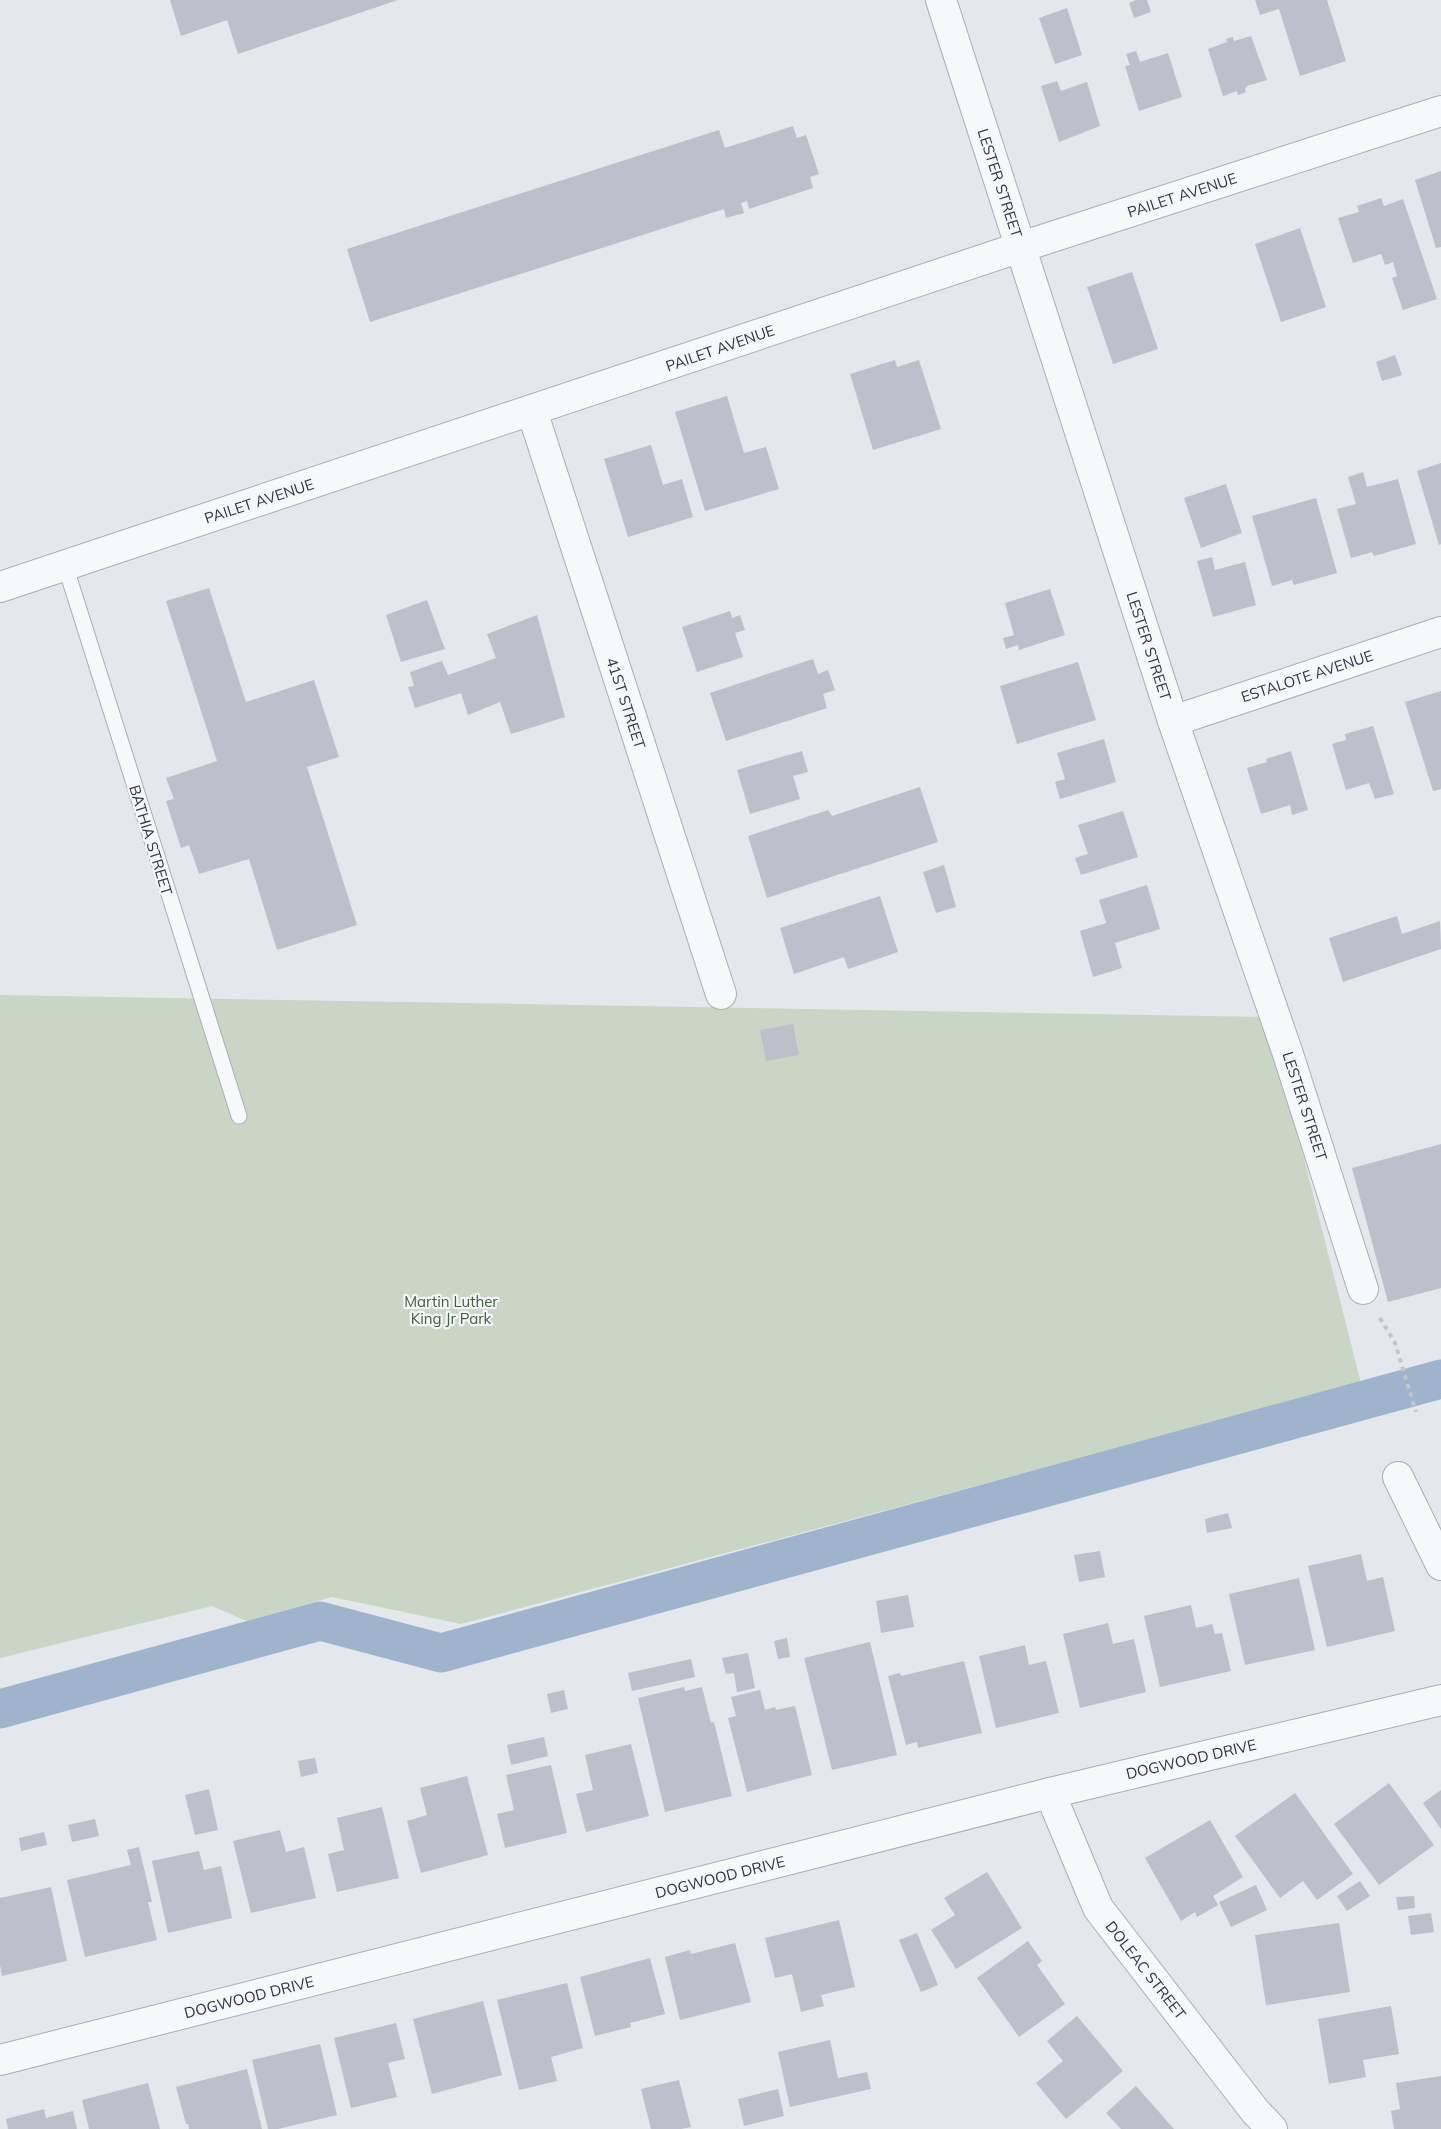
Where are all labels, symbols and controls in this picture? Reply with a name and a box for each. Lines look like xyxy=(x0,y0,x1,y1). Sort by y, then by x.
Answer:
street label: LESTER STREET xyxy=(973,126,1027,240)
street label: PAILET AVENUE xyxy=(1125,168,1239,222)
street label: PAILET AVENUE xyxy=(663,320,777,376)
street label: PAILET AVENUE xyxy=(202,474,316,528)
street label: LESTER STREET xyxy=(1122,589,1176,703)
street label: ESTALOTE AVENUE xyxy=(1239,646,1376,706)
street label: 41ST STREET xyxy=(602,655,650,751)
street label: BATHIA STREET xyxy=(125,783,177,897)
street label: LESTER STREET xyxy=(1278,1049,1332,1163)
park label: Martin Luther King Jr Park xyxy=(404,1292,498,1328)
street label: DOGWOOD DRIVE xyxy=(1124,1735,1258,1783)
street label: DOGWOOD DRIVE xyxy=(653,1852,787,1902)
street label: DOLEAC STREET xyxy=(1102,1917,1190,2023)
street label: DOGWOOD DRIVE xyxy=(182,1972,316,2022)

